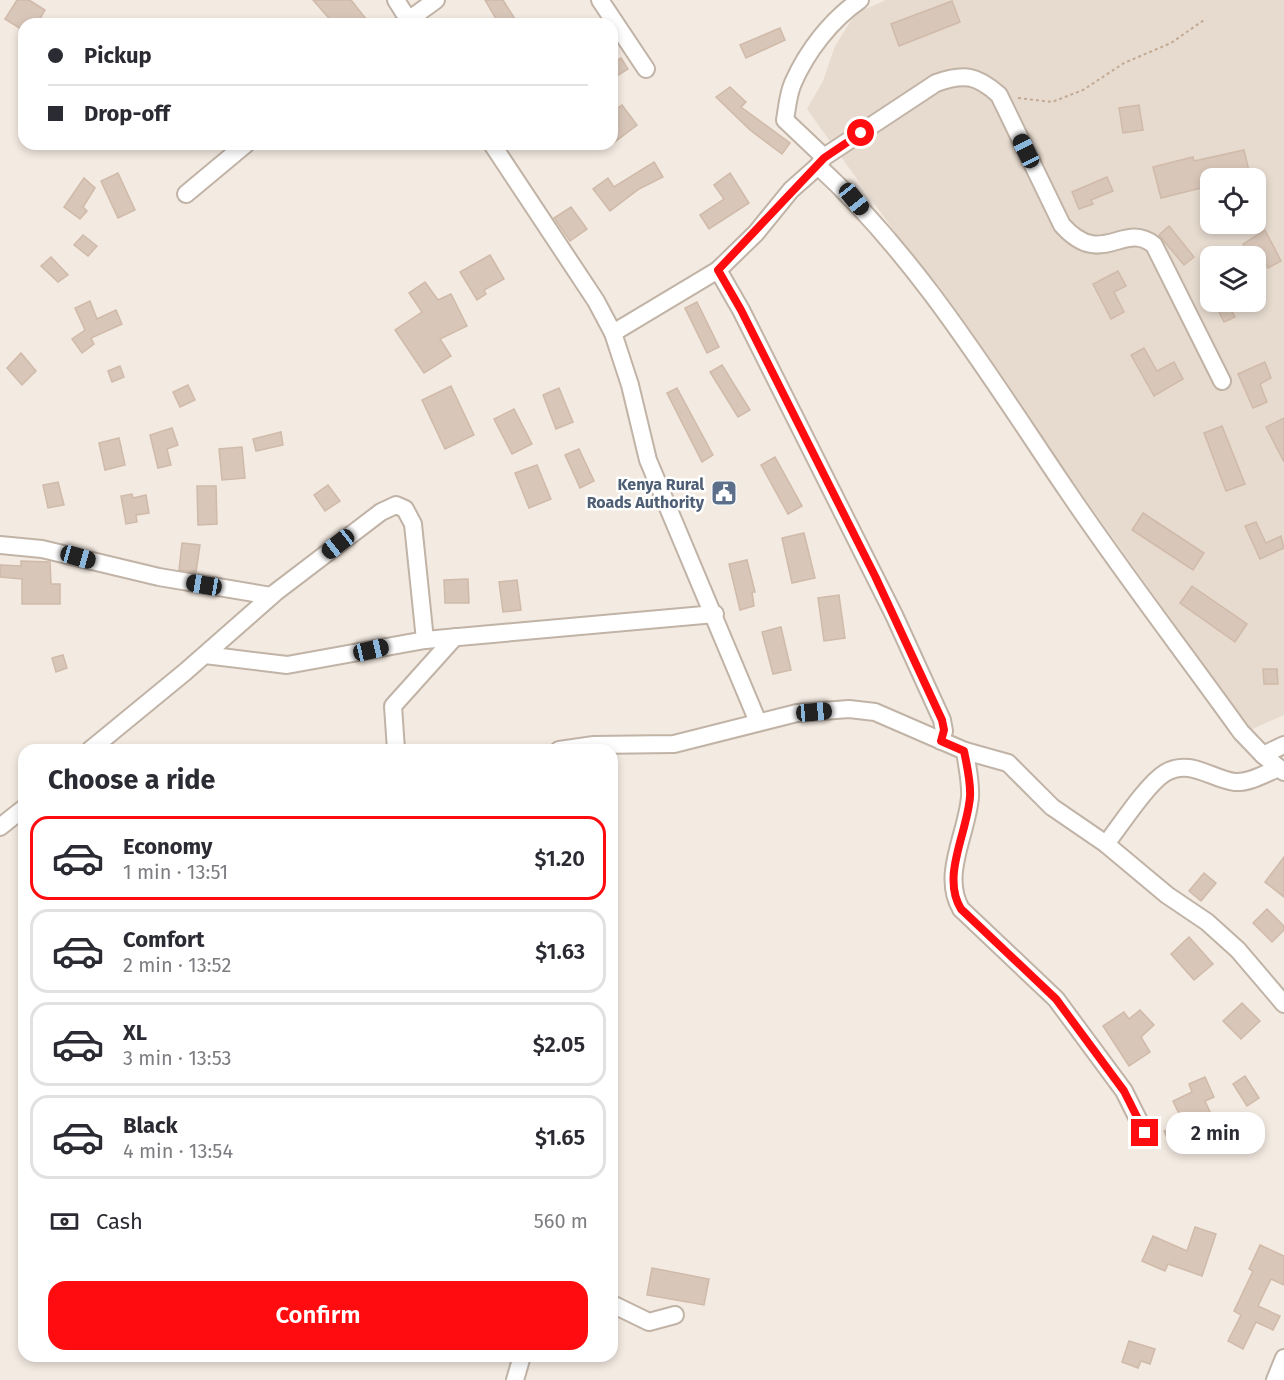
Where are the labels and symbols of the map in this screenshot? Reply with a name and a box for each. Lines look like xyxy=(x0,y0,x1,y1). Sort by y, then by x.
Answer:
route start xyxy=(847,119,874,146)
car xyxy=(1010,131,1042,171)
car xyxy=(836,179,872,219)
place label: Kenya Rural Roads Authority xyxy=(587,475,705,512)
public building icon: Kenya Rural Roads Authority xyxy=(709,478,739,508)
car xyxy=(318,526,358,562)
car xyxy=(58,543,98,571)
car xyxy=(185,573,223,597)
car xyxy=(351,637,391,663)
car xyxy=(795,701,833,723)
callout: 2 min xyxy=(1166,1112,1265,1154)
route end xyxy=(1131,1119,1158,1146)

